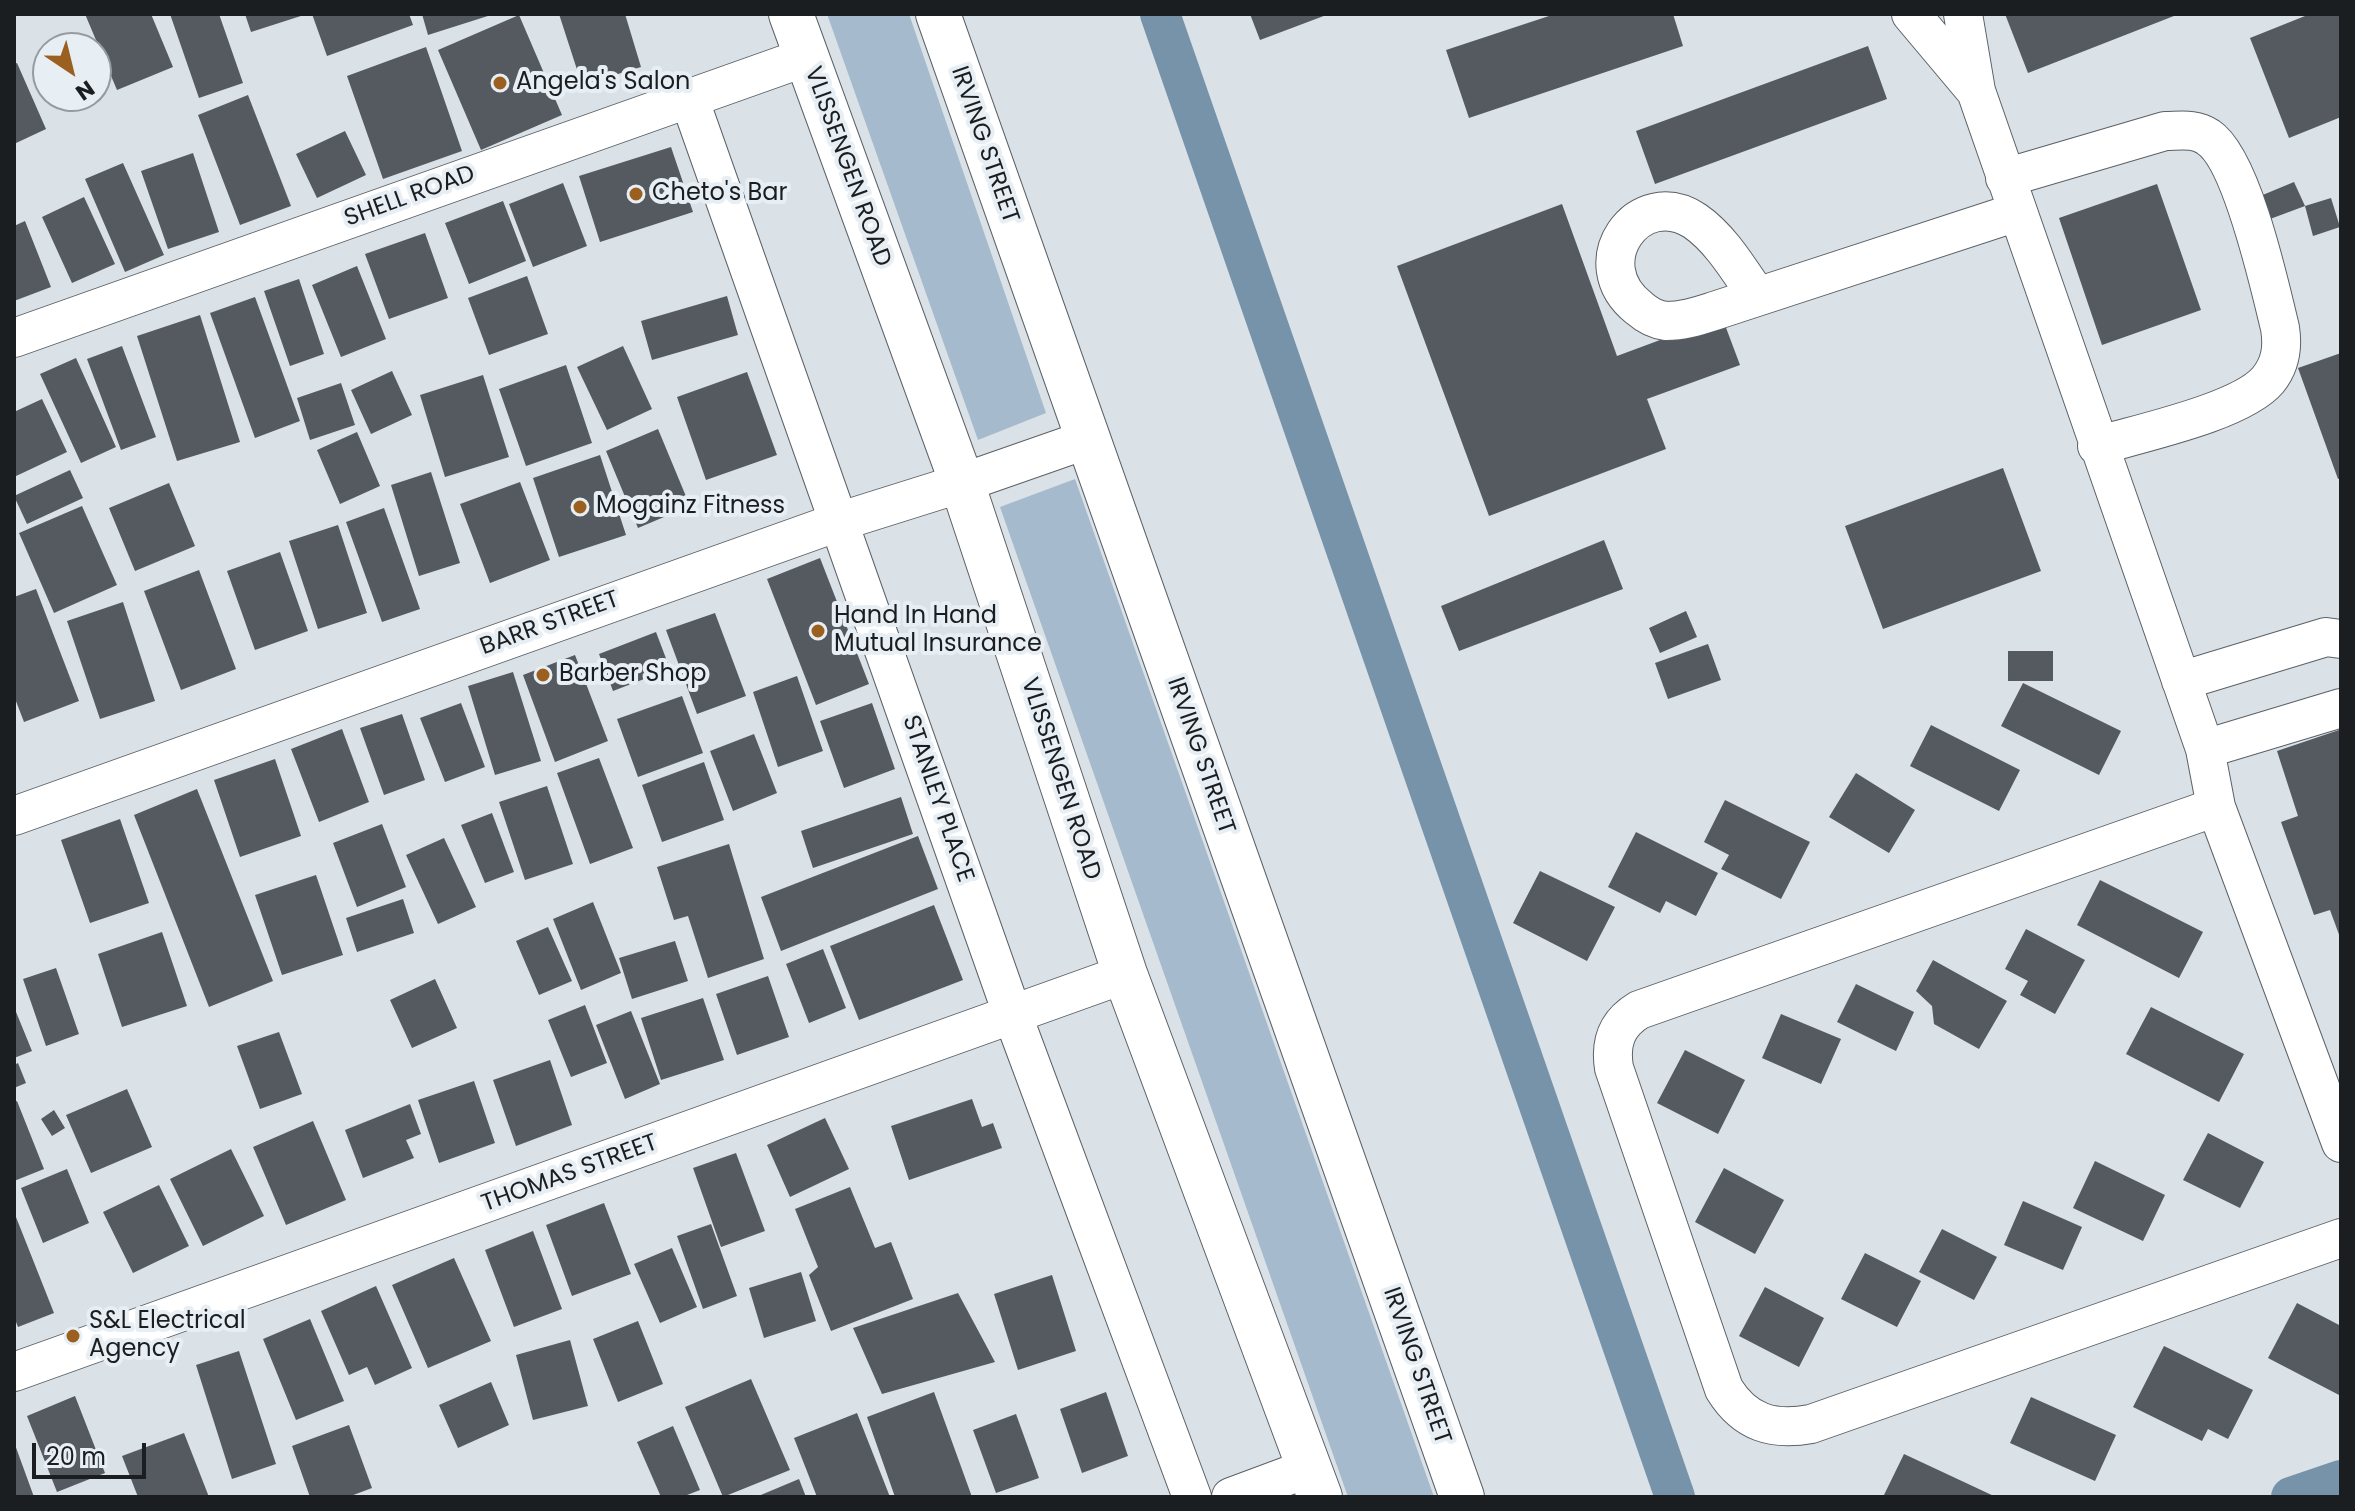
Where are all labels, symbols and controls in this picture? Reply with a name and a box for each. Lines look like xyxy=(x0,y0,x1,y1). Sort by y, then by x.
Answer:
north arrow xyxy=(32,32,112,112)
street label: VLISSENGEN ROAD xyxy=(797,63,897,271)
street label: IRVING STREET xyxy=(944,63,1024,227)
place label: Angela's Salon xyxy=(516,69,690,97)
text: N xyxy=(69,73,101,108)
marker: Angela's Salon xyxy=(491,74,509,92)
street label: SHELL ROAD xyxy=(341,160,479,234)
place label: Cheto's Bar xyxy=(652,180,788,208)
marker: Cheto's Bar xyxy=(627,185,645,203)
place label: Mogainz Fitness xyxy=(596,493,785,521)
marker: Mogainz Fitness xyxy=(571,498,589,516)
street label: BARR STREET xyxy=(477,586,623,662)
place label: Hand In Hand Mutual Insurance xyxy=(834,603,1042,659)
marker: Hand In Hand Mutual Insurance xyxy=(809,622,827,640)
place label: Barber Shop xyxy=(559,661,706,689)
marker: Barber Shop xyxy=(534,666,552,684)
street label: VLISSENGEN ROAD xyxy=(1014,674,1106,884)
street label: IRVING STREET xyxy=(1160,674,1240,838)
street label: STANLEY PLACE xyxy=(895,712,979,886)
street label: THOMAS STREET xyxy=(478,1129,662,1219)
street label: IRVING STREET xyxy=(1376,1284,1456,1448)
place label: S&L Electrical Agency xyxy=(89,1308,246,1364)
marker: S&L Electrical Agency xyxy=(64,1327,82,1345)
scale bar xyxy=(36,1427,150,1477)
text: 20 m xyxy=(46,1440,106,1473)

